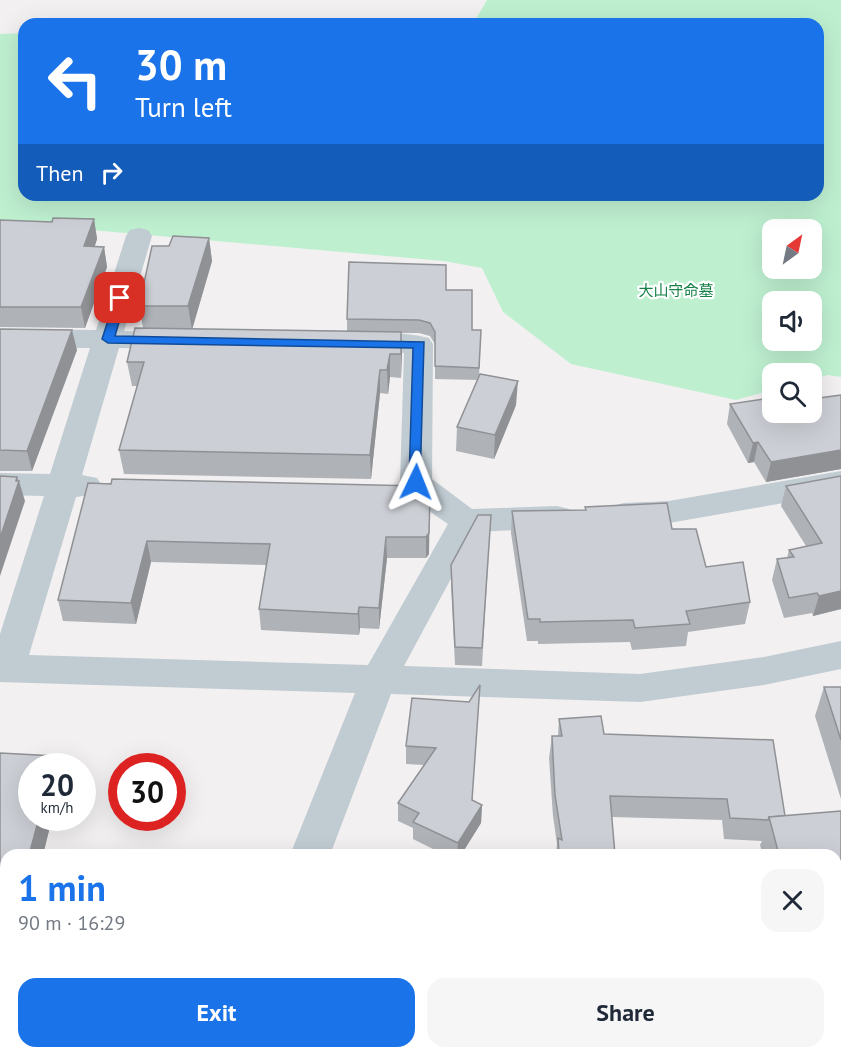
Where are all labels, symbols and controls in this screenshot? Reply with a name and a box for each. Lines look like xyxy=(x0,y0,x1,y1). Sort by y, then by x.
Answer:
text: 30 m xyxy=(135,37,227,92)
icon: left xyxy=(36,42,114,120)
text: Turn left xyxy=(135,90,232,124)
icon: right xyxy=(95,156,128,189)
text: Then xyxy=(36,159,83,187)
north arrow xyxy=(762,219,822,279)
map controls xyxy=(762,219,822,423)
pin xyxy=(94,272,145,323)
icon: arrive xyxy=(103,281,136,314)
park label: 大山守命墓 xyxy=(638,281,714,300)
button: sound xyxy=(762,291,822,351)
button: search xyxy=(762,363,822,423)
position arrow xyxy=(384,450,448,514)
speed limit sign: 30 xyxy=(108,753,186,831)
text: 20 xyxy=(40,765,74,804)
text: km/h xyxy=(41,798,73,817)
text: 1 min xyxy=(18,864,106,911)
button: close xyxy=(761,869,824,932)
text: 90 m · 16:29 xyxy=(18,910,125,936)
button: Exit xyxy=(18,978,415,1047)
button: Share xyxy=(427,978,824,1047)

